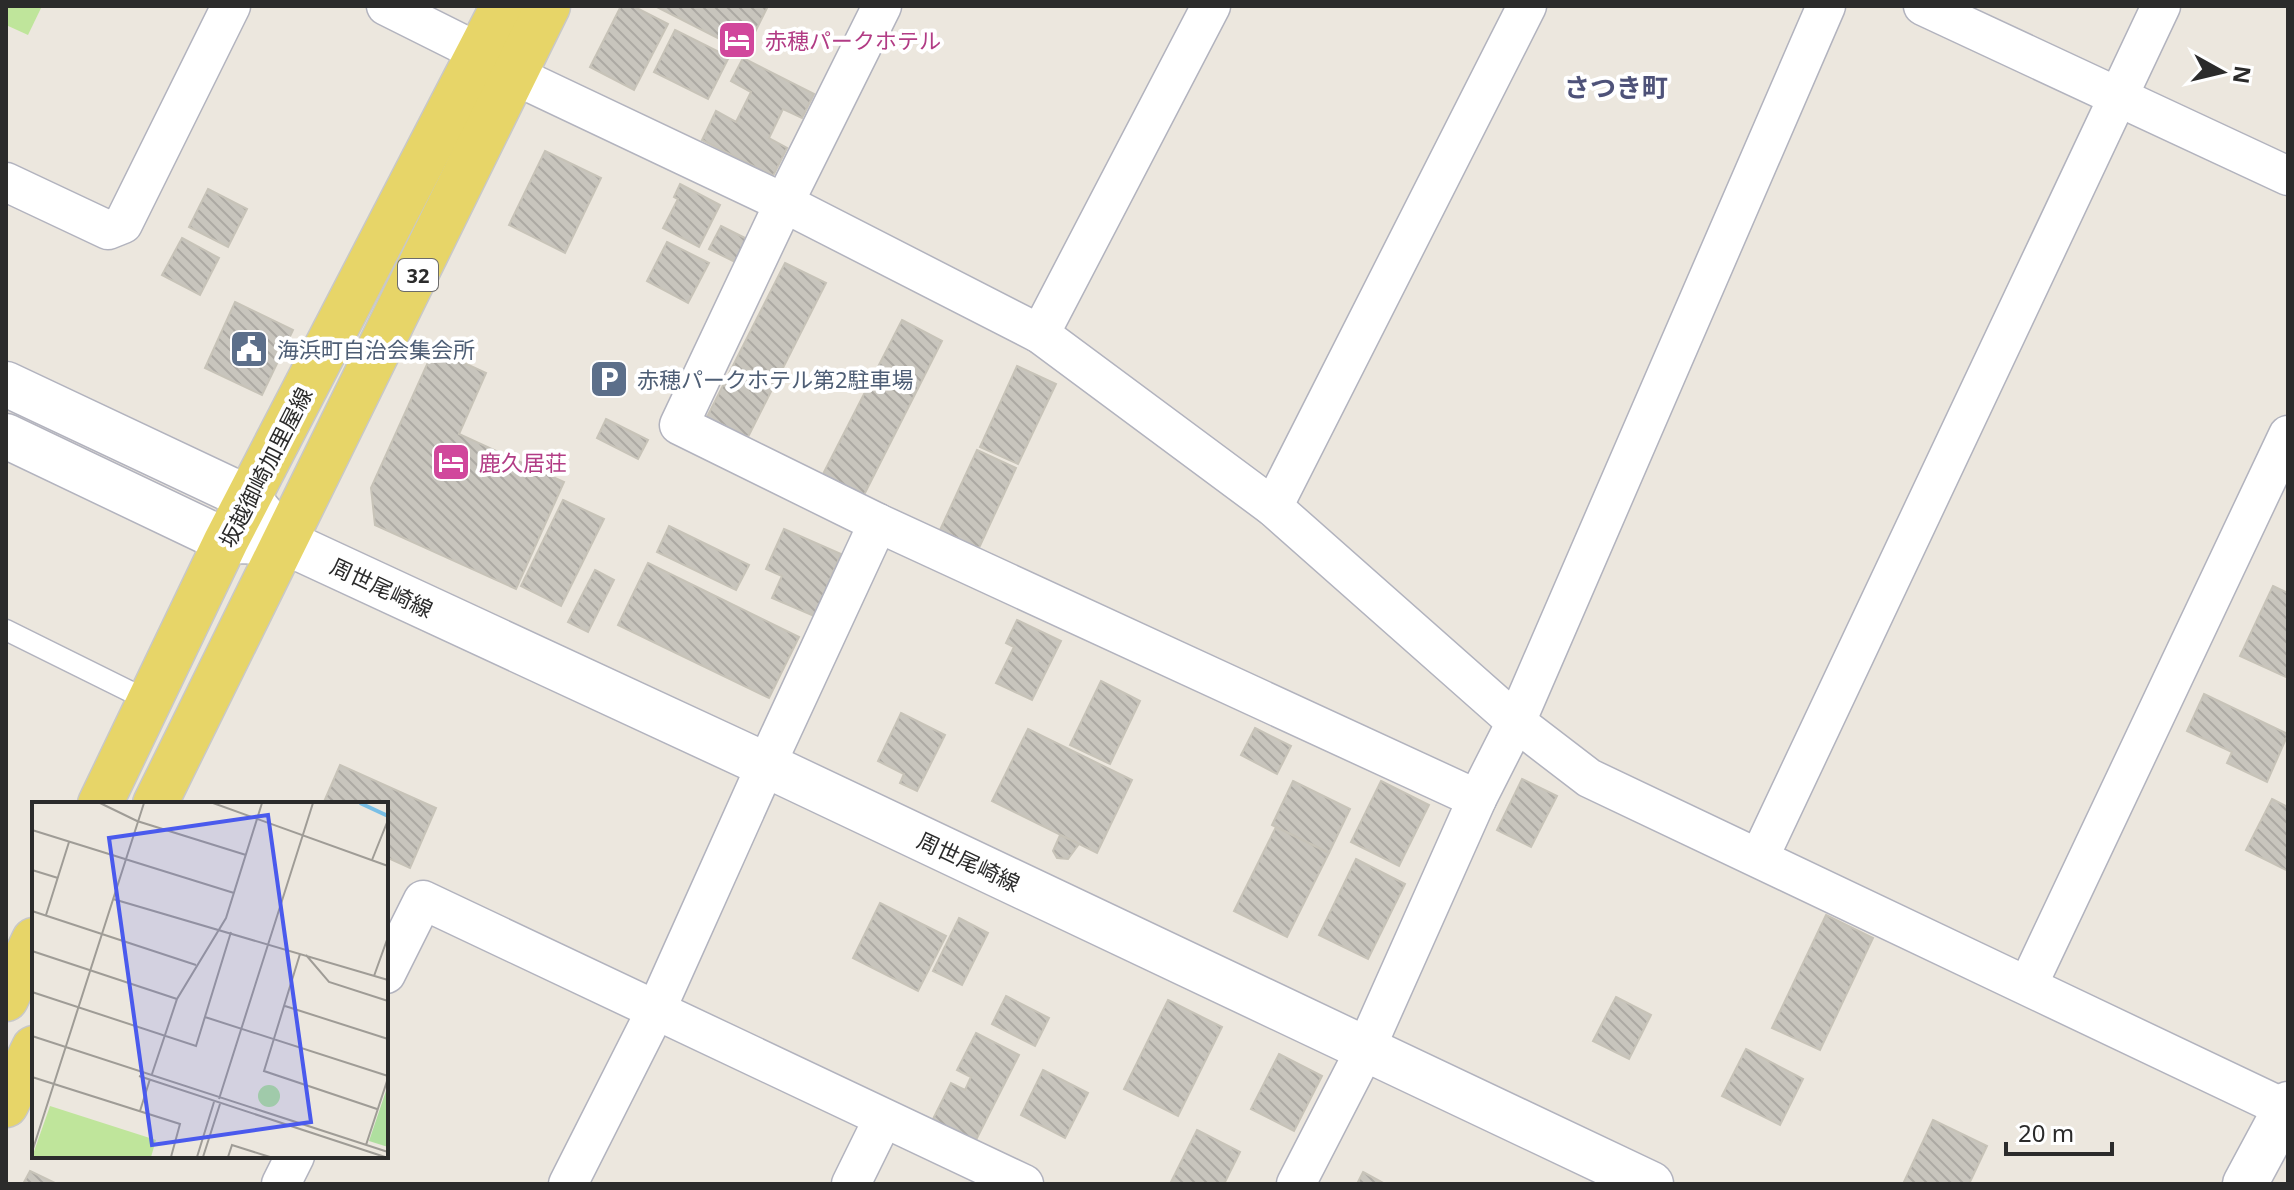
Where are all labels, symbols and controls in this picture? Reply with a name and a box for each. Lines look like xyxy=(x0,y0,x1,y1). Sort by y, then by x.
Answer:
hotel icon: 赤穂パークホテル xyxy=(716,19,758,61)
place label: 赤穂パークホテル xyxy=(765,25,941,55)
north arrow xyxy=(2182,32,2262,112)
text: N xyxy=(2227,64,2259,86)
district label: さつき町 xyxy=(1564,69,1668,105)
road number: 32 xyxy=(398,259,438,291)
public building icon: 海浜町自治会集会所 xyxy=(228,328,270,370)
place label: 海浜町自治会集会所 xyxy=(277,334,475,364)
parking icon: 赤穂パークホテル第2駐車場 xyxy=(588,358,630,400)
place label: 赤穂パークホテル第2駐車場 xyxy=(637,364,914,394)
street label: 坂越御崎加里屋線 xyxy=(212,382,318,552)
hotel icon: 鹿久居荘 xyxy=(430,441,472,483)
place label: 鹿久居荘 xyxy=(479,447,567,477)
street label: 周世尾崎線 xyxy=(326,550,438,624)
inset map xyxy=(32,802,388,1158)
street label: 周世尾崎線 xyxy=(913,824,1025,898)
scale bar xyxy=(2006,1106,2112,1156)
text: 20 m xyxy=(2018,1116,2074,1149)

